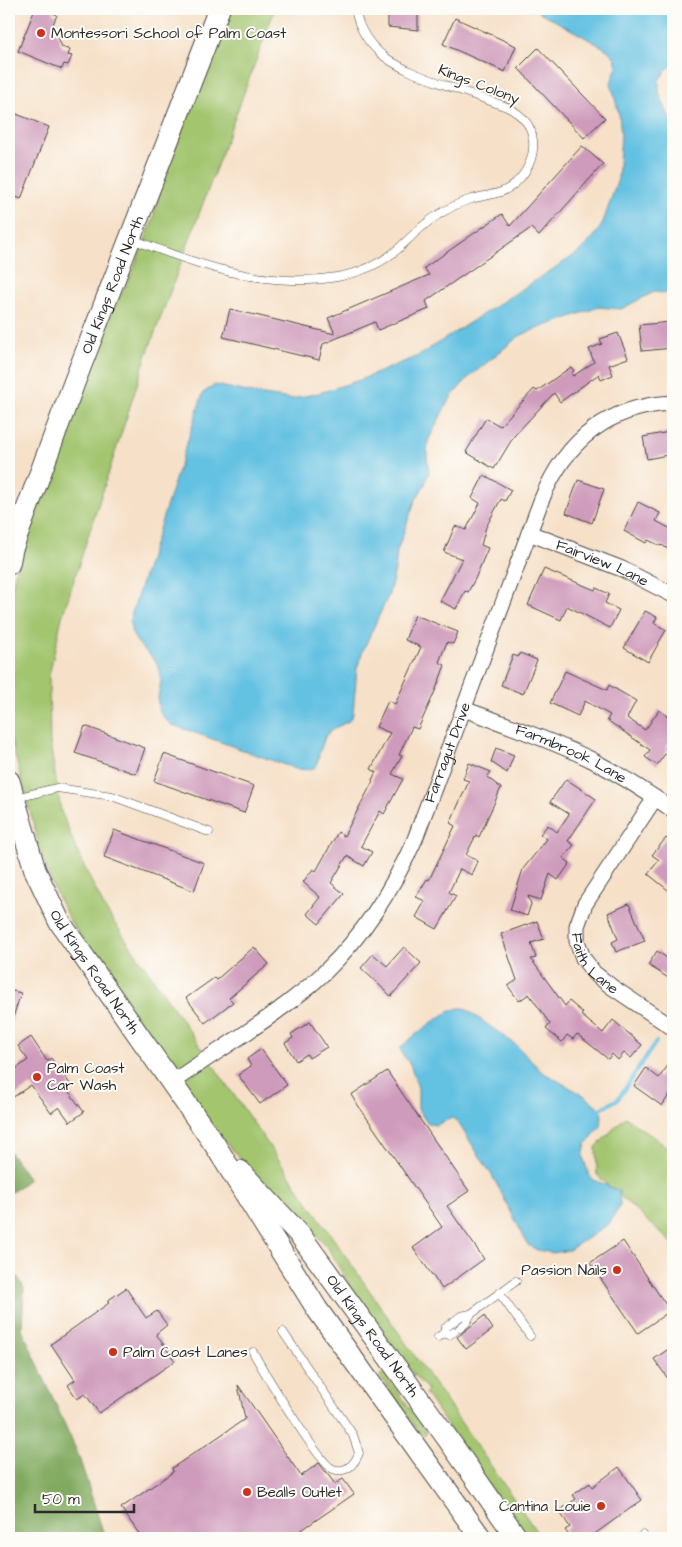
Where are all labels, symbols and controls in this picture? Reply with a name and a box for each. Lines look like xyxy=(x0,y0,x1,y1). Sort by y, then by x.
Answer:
place label: Montessori School of Palm Coast xyxy=(51,23,286,44)
marker: Montessori School of Palm Coast xyxy=(35,27,47,39)
street label: Kings Colony xyxy=(435,59,523,111)
street label: Old Kings Road North xyxy=(76,212,149,357)
street label: Fairview Lane xyxy=(553,534,652,592)
street label: Farragut Drive xyxy=(419,699,476,806)
street label: Farmbrook Lane xyxy=(512,719,630,788)
street label: Old Kings Road North xyxy=(44,907,145,1039)
street label: Faith Lane xyxy=(566,933,622,999)
place label: Palm Coast Car Wash xyxy=(47,1058,125,1096)
marker: Palm Coast Car Wash xyxy=(31,1071,43,1083)
place label: Passion Nails xyxy=(521,1260,607,1281)
marker: Passion Nails xyxy=(611,1264,623,1276)
street label: Old Kings Road North xyxy=(321,1270,424,1402)
place label: Palm Coast Lanes xyxy=(123,1342,248,1363)
marker: Palm Coast Lanes xyxy=(107,1346,119,1358)
scale bar xyxy=(35,1482,134,1514)
place label: Bealls Outlet xyxy=(257,1482,342,1503)
marker: Bealls Outlet xyxy=(241,1486,253,1498)
text: 50 m xyxy=(42,1489,80,1510)
place label: Cantina Louie xyxy=(499,1496,591,1517)
marker: Cantina Louie xyxy=(595,1500,607,1512)

